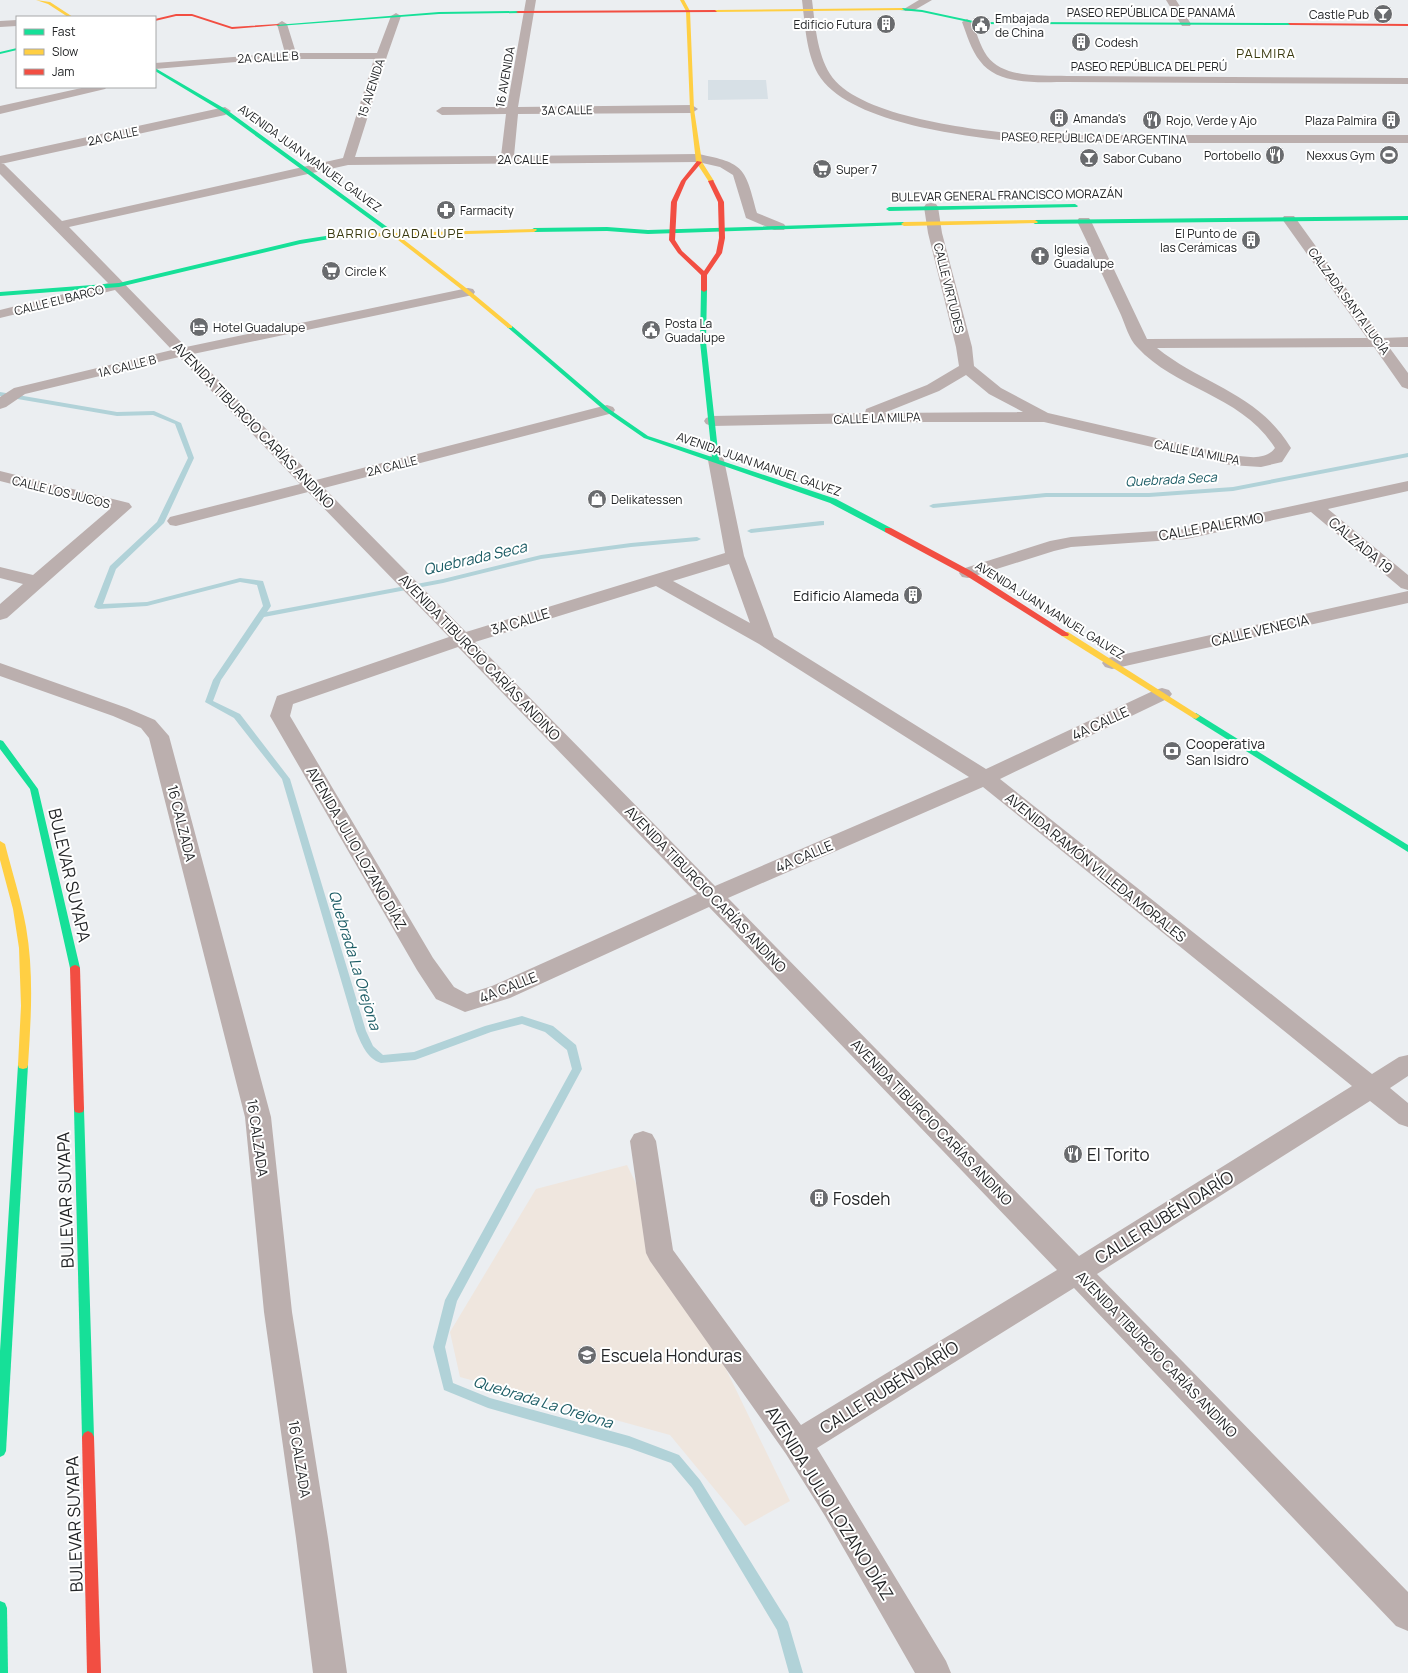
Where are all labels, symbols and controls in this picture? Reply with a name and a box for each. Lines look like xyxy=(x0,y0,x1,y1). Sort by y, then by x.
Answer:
bar icon: Castle Pub xyxy=(1372,3,1394,25)
street label: PASEO REPÚBLICA DE PANAMÁ xyxy=(1067,4,1236,21)
place label: Castle Pub xyxy=(1309,6,1369,23)
place label: Embajada de China xyxy=(995,10,1049,41)
building icon: Edificio Futura xyxy=(875,13,897,35)
public building icon: Embajada de China xyxy=(970,14,992,36)
legend xyxy=(16,16,156,88)
place label: Edificio Futura xyxy=(793,16,872,33)
text: Fast xyxy=(52,23,76,40)
building icon: Codesh xyxy=(1070,31,1092,53)
place label: Codesh xyxy=(1095,34,1138,51)
text: Slow xyxy=(52,43,78,60)
district label: PALMIRA xyxy=(1236,44,1296,62)
street label: 16 AVENIDA xyxy=(491,45,519,109)
street label: 2A CALLE B xyxy=(237,47,299,67)
street label: 15 AVENIDA xyxy=(353,56,389,120)
street label: PASEO REPÚBLICA DEL PERÚ xyxy=(1071,58,1227,75)
text: Jam xyxy=(52,63,74,80)
street label: AVENIDA JUAN MANUEL GALVEZ xyxy=(235,100,385,216)
street label: 3A CALLE xyxy=(541,101,593,119)
building icon: Amanda's xyxy=(1048,107,1070,129)
restaurant icon: Rojo, Verde y Ajo xyxy=(1141,109,1163,131)
building icon: Plaza Palmira xyxy=(1380,109,1402,131)
place label: Amanda's xyxy=(1073,110,1126,127)
place label: Rojo, Verde y Ajo xyxy=(1166,112,1257,129)
place label: Plaza Palmira xyxy=(1305,112,1377,129)
street label: 2A CALLE xyxy=(86,122,140,150)
street label: PASEO REPÚBLICA DE ARGENTINA xyxy=(1001,128,1187,148)
restaurant icon: Portobello xyxy=(1264,144,1286,166)
sports icon: Nexxus Gym xyxy=(1378,144,1400,166)
bar icon: Sabor Cubano xyxy=(1078,147,1100,169)
place label: Portobello xyxy=(1204,147,1261,164)
place label: Nexxus Gym xyxy=(1307,147,1375,164)
place label: Sabor Cubano xyxy=(1103,150,1182,167)
street label: 2A CALLE xyxy=(497,151,549,168)
supermarket icon: Super 7 xyxy=(811,158,833,180)
place label: Super 7 xyxy=(836,161,877,178)
street label: BULEVAR GENERAL FRANCISCO MORAZÁN xyxy=(891,184,1123,206)
pharmacy icon: Farmacity xyxy=(435,199,457,221)
place label: Farmacity xyxy=(460,202,515,219)
district label: BARRIO GUADALUPE xyxy=(327,224,465,242)
place label: El Punto de las Cerámicas xyxy=(1160,225,1237,256)
building icon: El Punto de las Cerámicas xyxy=(1240,229,1262,251)
street label: CALLE VIRTUDES xyxy=(930,241,968,335)
place label: Iglesia Guadalupe xyxy=(1054,241,1114,272)
street label: CALZADA SANTA LUCÍA xyxy=(1304,244,1394,358)
church icon: Iglesia Guadalupe xyxy=(1029,245,1051,267)
supermarket icon: Circle K xyxy=(320,260,342,282)
place label: Circle K xyxy=(345,263,387,280)
street label: CALLE EL BARCO xyxy=(12,281,106,319)
place label: Posta La Guadalupe xyxy=(665,315,725,346)
hotel icon: Hotel Guadalupe xyxy=(188,316,210,338)
place label: Hotel Guadalupe xyxy=(213,319,305,336)
public building icon: Posta La Guadalupe xyxy=(640,319,662,341)
street label: AVENIDA TIBURCIO CARÍAS ANDINO xyxy=(169,338,339,512)
street label: 1A CALLE B xyxy=(96,351,158,381)
street label: CALLE LA MILPA xyxy=(833,408,921,428)
street label: AVENIDA JUAN MANUEL GALVEZ xyxy=(674,428,844,500)
street label: CALLE LA MILPA xyxy=(1153,435,1242,469)
street label: 2A CALLE xyxy=(365,451,419,480)
water label: Quebrada Seca xyxy=(1125,468,1218,490)
street label: CALLE LOS JUCOS xyxy=(10,472,112,512)
shop icon: Delikatessen xyxy=(586,488,608,510)
place label: Delikatessen xyxy=(611,491,682,508)
street label: CALLE PALERMO xyxy=(1157,507,1265,545)
street label: CALZADA 19 xyxy=(1325,513,1397,577)
water label: Quebrada Seca xyxy=(421,536,529,580)
street label: AVENIDA JUAN MANUEL GALVEZ xyxy=(972,557,1128,663)
street label: AVENIDA TIBURCIO CARÍAS ANDINO xyxy=(395,570,565,744)
building icon: Edificio Alameda xyxy=(902,584,924,606)
place label: Edificio Alameda xyxy=(793,586,899,605)
street label: 3A CALLE xyxy=(488,603,552,639)
street label: CALLE VENECIA xyxy=(1209,610,1311,650)
street label: 4A CALLE xyxy=(1068,702,1132,744)
place label: Cooperativa San Isidro xyxy=(1186,734,1265,769)
bank icon: Cooperativa San Isidro xyxy=(1161,740,1183,762)
street label: AVENIDA JULIO LOZANO DÍAZ xyxy=(303,763,411,933)
street label: 16 CALZADA xyxy=(163,783,201,863)
street label: AVENIDA RAMÓN VILLEDA MORALES xyxy=(1002,788,1191,946)
street label: AVENIDA TIBURCIO CARÍAS ANDINO xyxy=(621,802,791,976)
street label: BULEVAR SUYAPA xyxy=(43,806,97,944)
street label: 4A CALLE xyxy=(772,835,836,877)
water label: Quebrada La Orejona xyxy=(324,888,386,1033)
street label: 4A CALLE xyxy=(476,967,540,1007)
street label: AVENIDA TIBURCIO CARÍAS ANDINO xyxy=(847,1035,1017,1209)
street label: 16 CALZADA xyxy=(243,1098,273,1178)
street label: BULEVAR SUYAPA xyxy=(51,1131,79,1269)
restaurant icon: El Torito xyxy=(1062,1143,1084,1165)
place label: El Torito xyxy=(1087,1143,1150,1166)
street label: CALLE RUBÉN DARÍO xyxy=(1090,1165,1238,1269)
building icon: Fosdeh xyxy=(808,1187,830,1209)
place label: Fosdeh xyxy=(833,1187,890,1210)
street label: AVENIDA TIBURCIO CARÍAS ANDINO xyxy=(1072,1267,1242,1441)
street label: CALLE RUBÉN DARÍO xyxy=(815,1335,963,1439)
school or university icon: Escuela Honduras xyxy=(576,1344,598,1366)
place label: Escuela Honduras xyxy=(601,1344,742,1367)
water label: Quebrada La Orejona xyxy=(471,1371,616,1433)
street label: AVENIDA JULIO LOZANO DÍAZ xyxy=(761,1402,899,1604)
street label: 16 CALZADA xyxy=(285,1419,316,1499)
street label: BULEVAR SUYAPA xyxy=(60,1455,88,1593)

